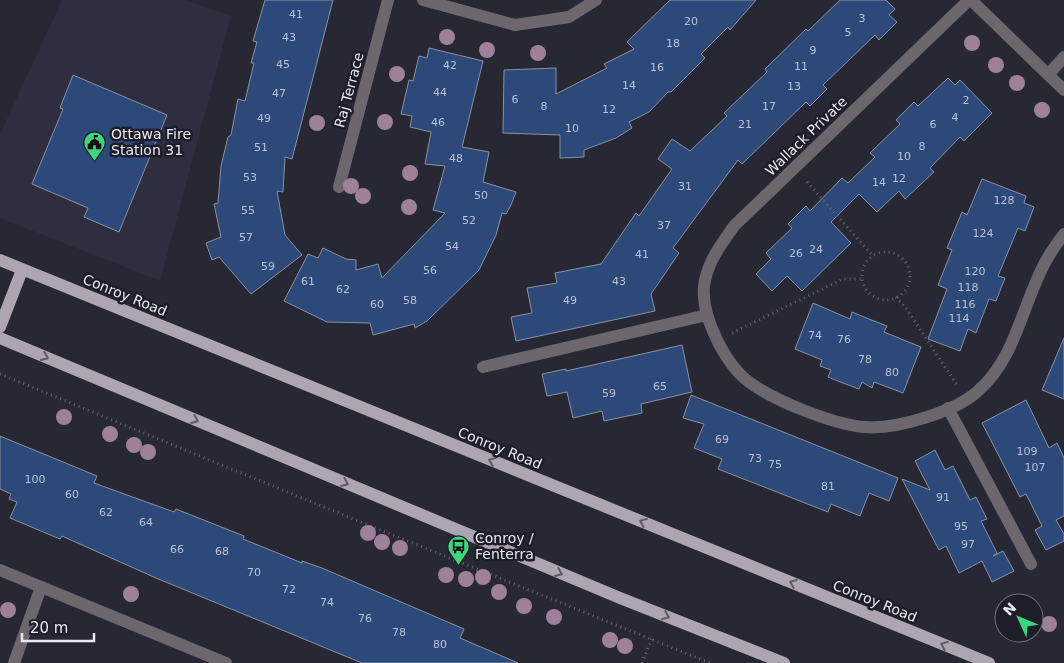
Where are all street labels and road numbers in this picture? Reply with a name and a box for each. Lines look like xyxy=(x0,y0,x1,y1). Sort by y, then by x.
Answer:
street label: Raj Terrace xyxy=(331,51,367,129)
street label: Wallack Private xyxy=(762,93,850,179)
street label: Conroy Road xyxy=(81,271,169,319)
street label: Conroy Road xyxy=(456,424,544,472)
street label: Conroy Road xyxy=(831,577,919,625)

